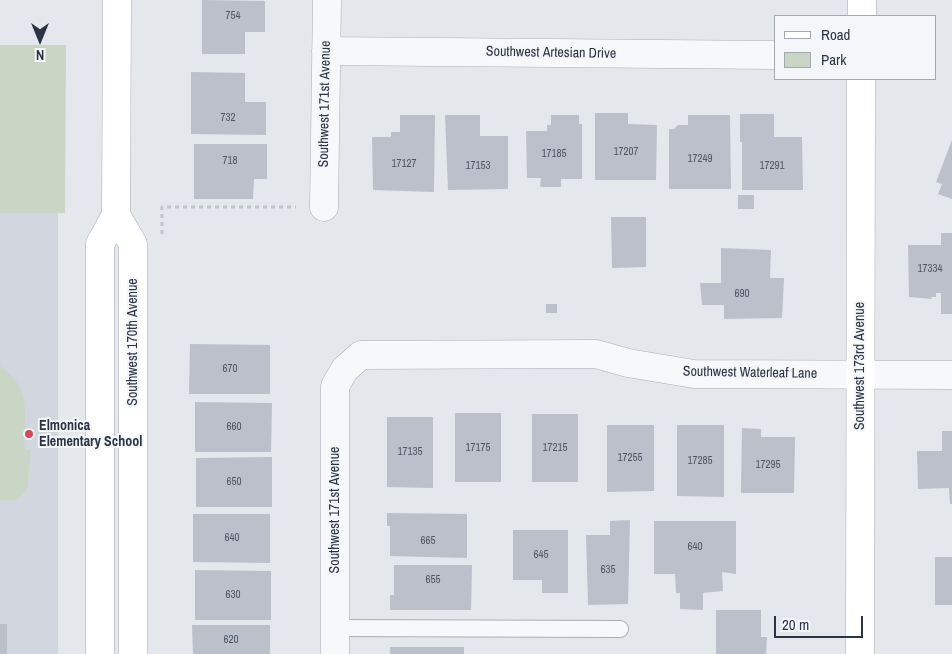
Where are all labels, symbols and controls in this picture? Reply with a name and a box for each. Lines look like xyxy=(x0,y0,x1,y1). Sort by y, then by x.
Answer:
house number: 754 xyxy=(225,9,241,23)
north arrow xyxy=(15,15,65,65)
legend xyxy=(774,15,937,80)
text: Road xyxy=(821,24,850,45)
street label: Southwest 171st Avenue xyxy=(315,40,335,168)
street label: Southwest Artesian Drive xyxy=(486,43,616,63)
text: N xyxy=(36,46,44,64)
text: Park xyxy=(821,49,846,70)
house number: 732 xyxy=(220,111,236,125)
house number: 17207 xyxy=(613,145,639,159)
house number: 17185 xyxy=(541,147,567,161)
house number: 17249 xyxy=(687,152,713,166)
house number: 718 xyxy=(222,154,238,168)
house number: 17127 xyxy=(391,157,417,171)
house number: 17153 xyxy=(465,159,491,173)
house number: 17291 xyxy=(759,159,785,173)
house number: 17334 xyxy=(917,262,943,276)
street label: Southwest 170th Avenue xyxy=(125,278,141,406)
house number: 690 xyxy=(734,287,750,301)
street label: Southwest 173rd Avenue xyxy=(852,302,868,430)
house number: 670 xyxy=(222,362,238,376)
street label: Southwest Waterleaf Lane xyxy=(683,363,817,383)
place label: Elmonica Elementary School xyxy=(39,418,142,451)
house number: 660 xyxy=(226,420,242,434)
marker: Elmonica Elementary School xyxy=(23,428,35,440)
house number: 17175 xyxy=(465,441,491,455)
house number: 17215 xyxy=(542,441,568,455)
house number: 17135 xyxy=(397,445,423,459)
street label: Southwest 171st Avenue xyxy=(327,447,343,573)
house number: 17255 xyxy=(617,451,643,465)
house number: 17285 xyxy=(687,454,713,468)
house number: 17295 xyxy=(755,458,781,472)
house number: 650 xyxy=(226,475,242,489)
house number: 640 xyxy=(224,531,240,545)
house number: 665 xyxy=(420,534,436,548)
house number: 640 xyxy=(687,540,703,554)
house number: 645 xyxy=(533,548,549,562)
house number: 635 xyxy=(600,563,616,577)
house number: 655 xyxy=(425,573,441,587)
house number: 630 xyxy=(225,588,241,602)
scale bar xyxy=(777,606,866,638)
text: 20 m xyxy=(782,614,809,635)
house number: 620 xyxy=(223,633,239,647)

